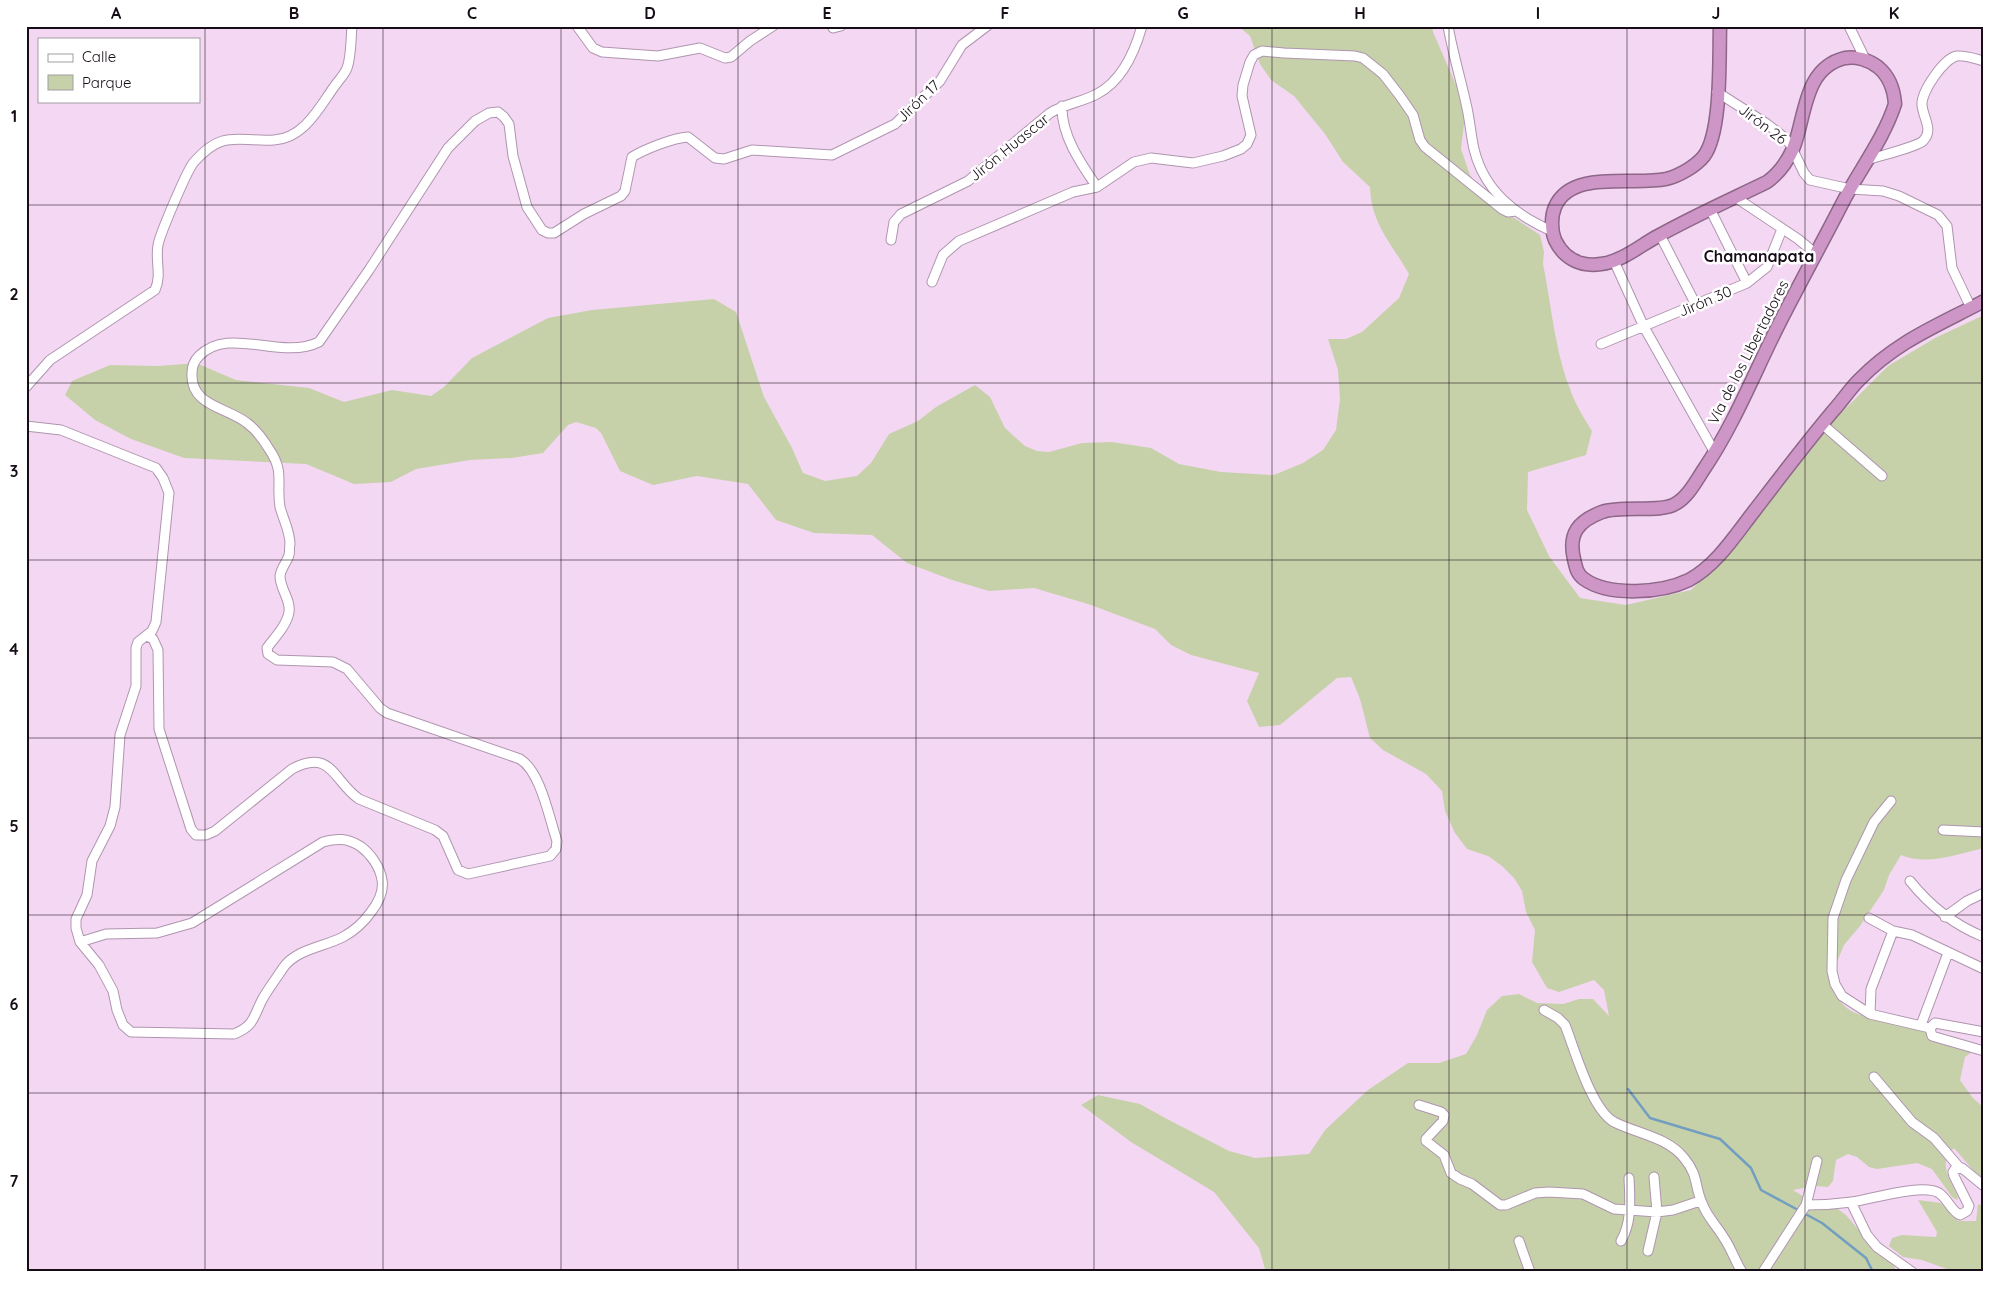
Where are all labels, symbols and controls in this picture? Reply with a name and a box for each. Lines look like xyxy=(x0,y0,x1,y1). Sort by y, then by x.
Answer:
text: A xyxy=(111,3,122,23)
text: B xyxy=(289,3,299,23)
text: C xyxy=(467,3,477,23)
text: D xyxy=(644,3,656,23)
text: E xyxy=(822,3,832,23)
text: F xyxy=(1001,3,1010,23)
text: G xyxy=(1177,3,1189,23)
text: H xyxy=(1354,3,1366,23)
text: I xyxy=(1536,3,1540,23)
text: J xyxy=(1712,3,1720,23)
text: K xyxy=(1889,3,1899,23)
legend xyxy=(38,38,200,102)
text: Calle xyxy=(82,47,116,66)
text: Parque xyxy=(82,73,132,92)
street label: Jirón 17 xyxy=(892,76,944,126)
street label: Jirón 26 xyxy=(1735,100,1791,148)
text: 1 xyxy=(11,106,17,126)
street label: Jirón Huascar xyxy=(965,109,1053,185)
district label: Chamanapata xyxy=(1704,246,1814,266)
street label: Vía de los Libertadores xyxy=(1703,277,1793,427)
street label: Jirón 30 xyxy=(1675,281,1735,321)
text: 2 xyxy=(9,284,19,304)
text: 3 xyxy=(10,461,18,481)
text: 4 xyxy=(9,639,19,659)
text: 5 xyxy=(9,816,19,836)
text: 6 xyxy=(10,994,19,1014)
text: 7 xyxy=(10,1171,19,1191)

